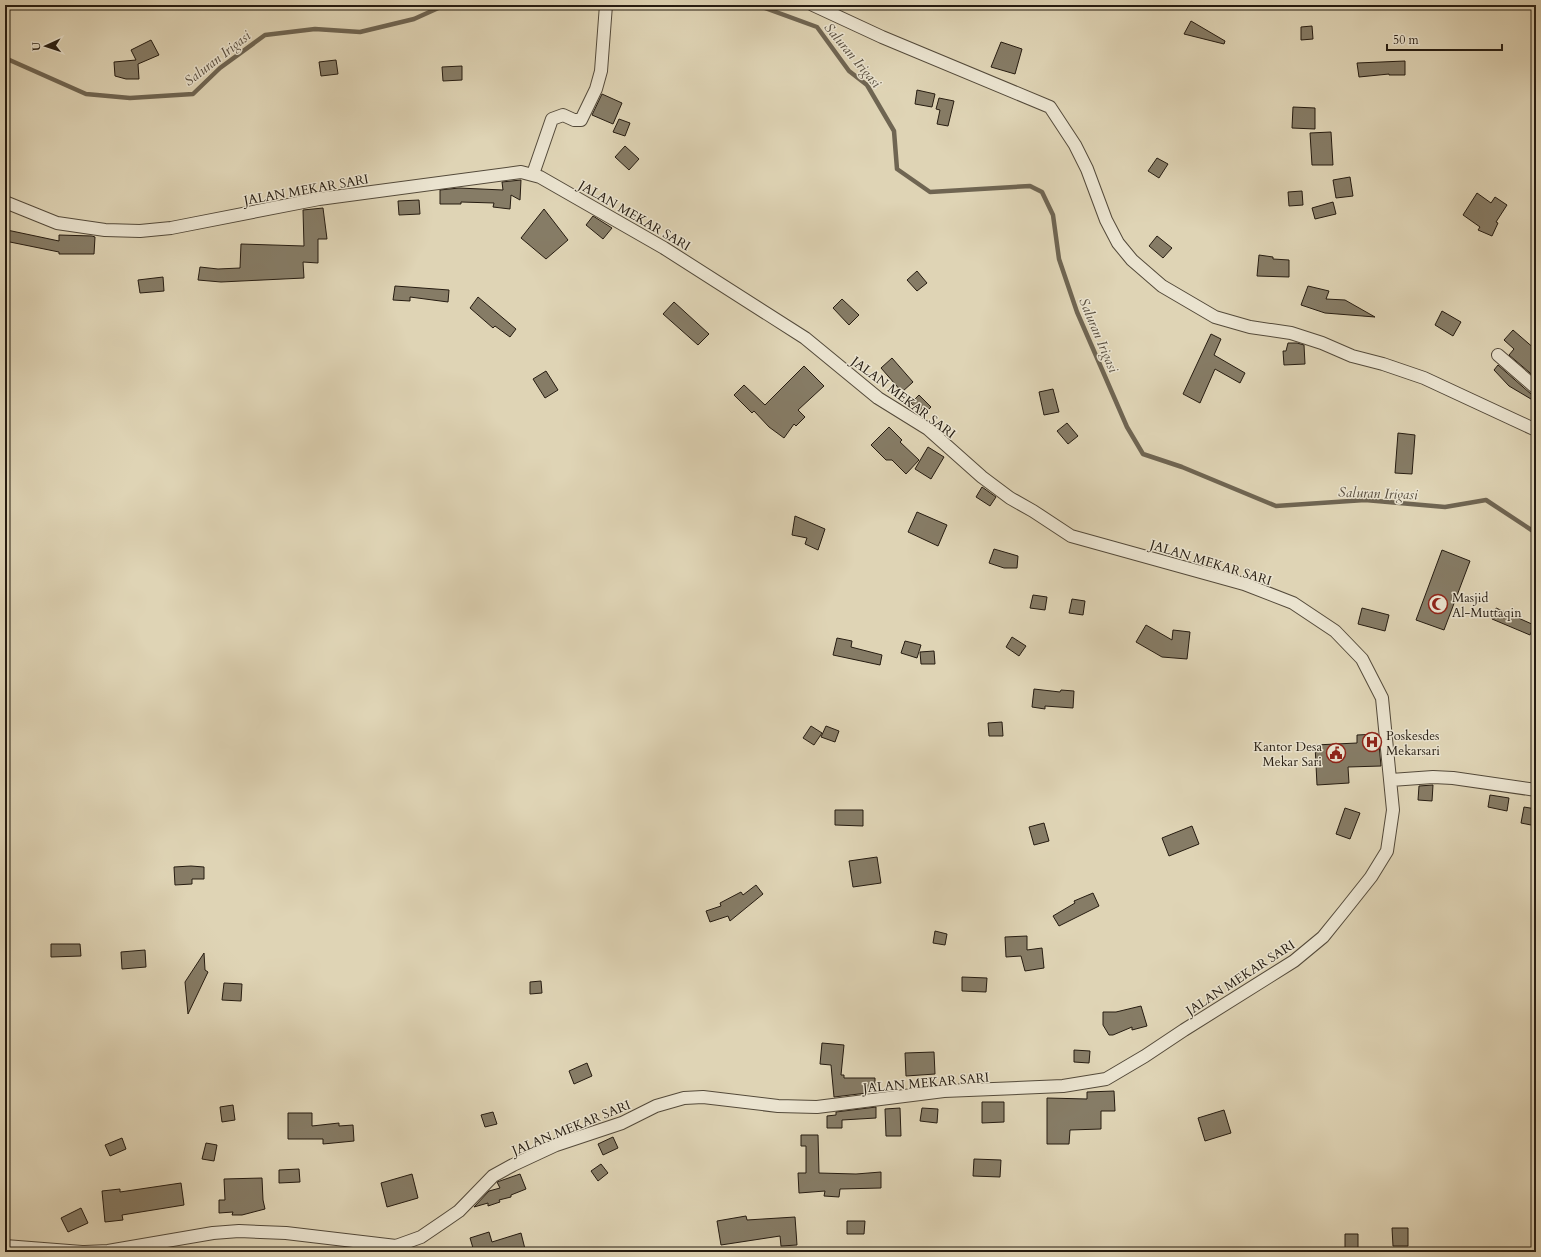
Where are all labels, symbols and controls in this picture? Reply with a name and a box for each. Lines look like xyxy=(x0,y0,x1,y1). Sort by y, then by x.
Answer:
water label: Saluran Irigasi xyxy=(820,19,886,92)
north arrow xyxy=(26,26,66,66)
water label: Saluran Irigasi xyxy=(180,26,255,90)
scale bar xyxy=(1387,26,1502,52)
text: 50 m xyxy=(1393,32,1420,48)
text: U xyxy=(29,42,44,51)
street label: JALAN MEKAR SARI xyxy=(240,170,370,210)
street label: JALAN MEKAR SARI xyxy=(574,176,694,255)
water label: Saluran Irigasi xyxy=(1074,295,1123,376)
street label: JALAN MEKAR SARI xyxy=(846,351,959,443)
water label: Saluran Irigasi xyxy=(1338,483,1418,504)
street label: JALAN MEKAR SARI xyxy=(1146,535,1274,590)
place label: Masjid Al-Muttaqin xyxy=(1452,589,1522,622)
mosque icon: Masjid Al-Muttaqin xyxy=(1427,593,1449,615)
place label: Poskesdes Mekarsari xyxy=(1386,727,1440,760)
hospital icon: Poskesdes Mekarsari xyxy=(1361,731,1383,753)
place label: Kantor Desa Mekar Sari xyxy=(1254,738,1322,771)
public building icon: Kantor Desa Mekar Sari xyxy=(1325,742,1347,764)
street label: JALAN MEKAR SARI xyxy=(1181,936,1298,1021)
street label: JALAN MEKAR SARI xyxy=(860,1069,990,1098)
street label: JALAN MEKAR SARI xyxy=(508,1096,633,1161)

